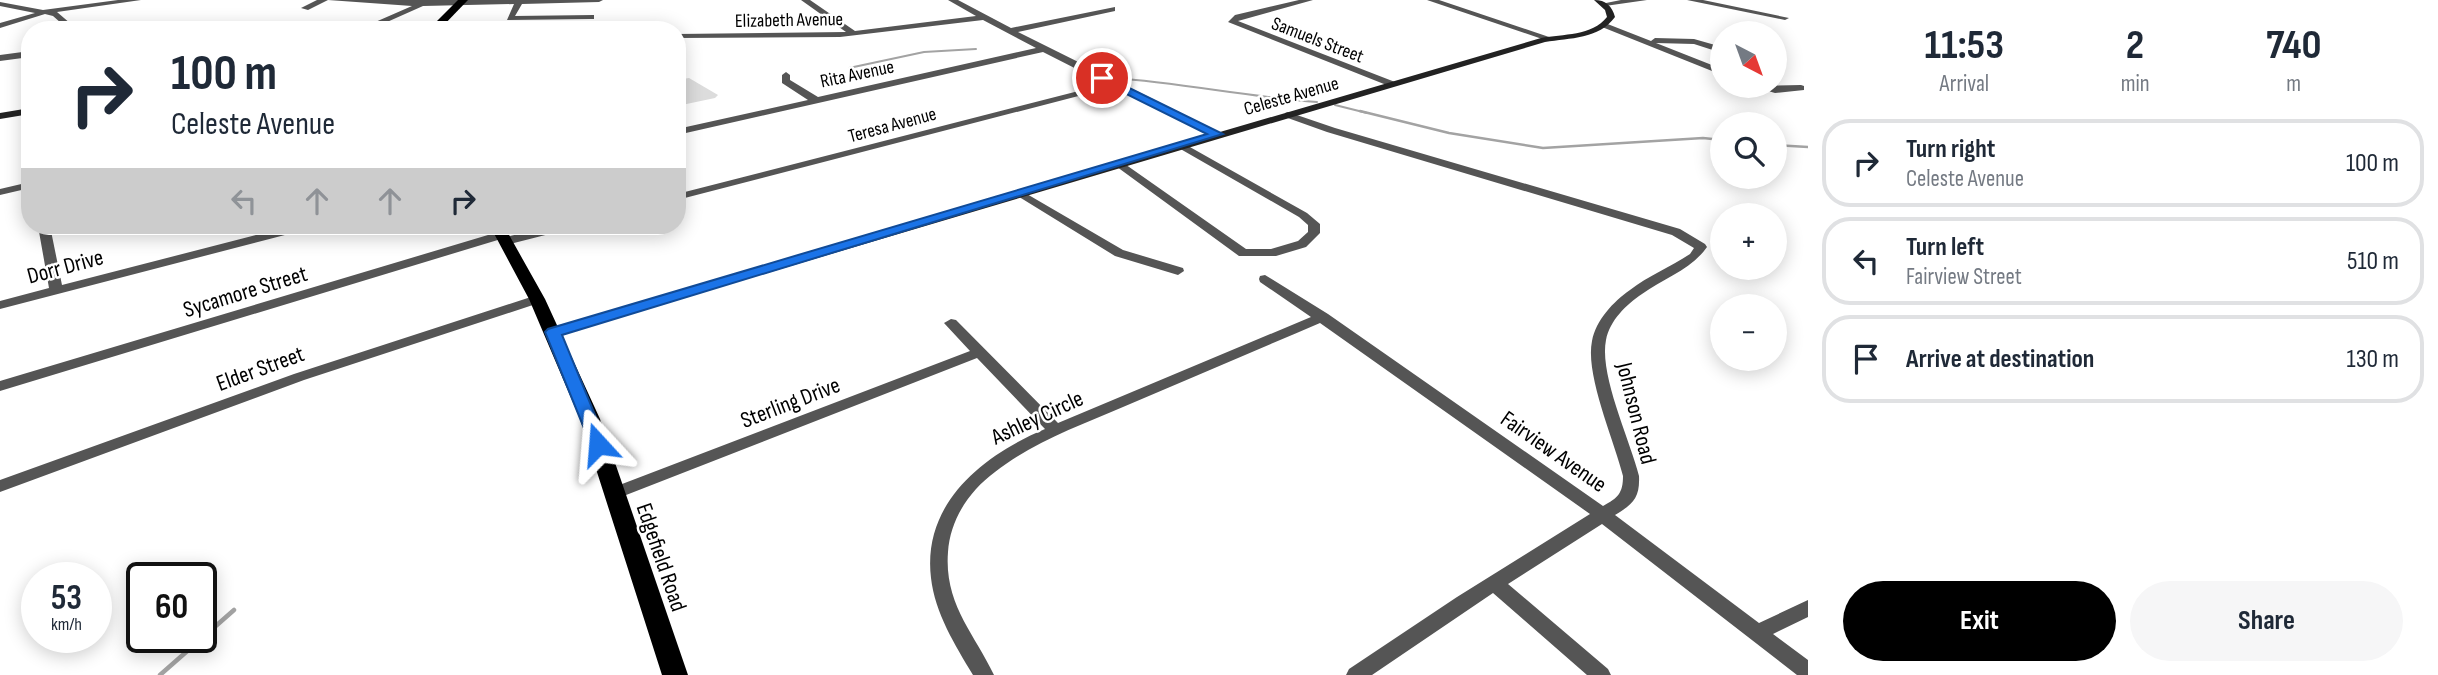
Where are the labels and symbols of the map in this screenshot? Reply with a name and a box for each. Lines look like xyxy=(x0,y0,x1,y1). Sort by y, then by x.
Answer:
street label: Elizabeth Avenue xyxy=(735,8,843,33)
street label: Samuels Street xyxy=(1268,12,1367,69)
north arrow xyxy=(1710,21,1787,98)
pin xyxy=(1072,48,1132,108)
street label: Rita Avenue xyxy=(818,55,896,93)
street label: Celeste Avenue xyxy=(1241,72,1341,121)
street label: Teresa Avenue xyxy=(846,103,939,148)
street label: Dorr Drive xyxy=(24,243,107,291)
street label: Sycamore Street xyxy=(180,260,311,324)
street label: Elder Street xyxy=(213,340,308,398)
street label: Johnson Road xyxy=(1610,359,1662,467)
street label: Sterling Drive xyxy=(737,371,844,435)
street label: Ashley Circle xyxy=(986,384,1088,452)
street label: Fairview Avenue xyxy=(1495,405,1612,499)
position arrow xyxy=(561,407,635,481)
street label: Edgefield Road xyxy=(630,500,693,615)
speed limit sign: 60 xyxy=(126,562,217,653)

